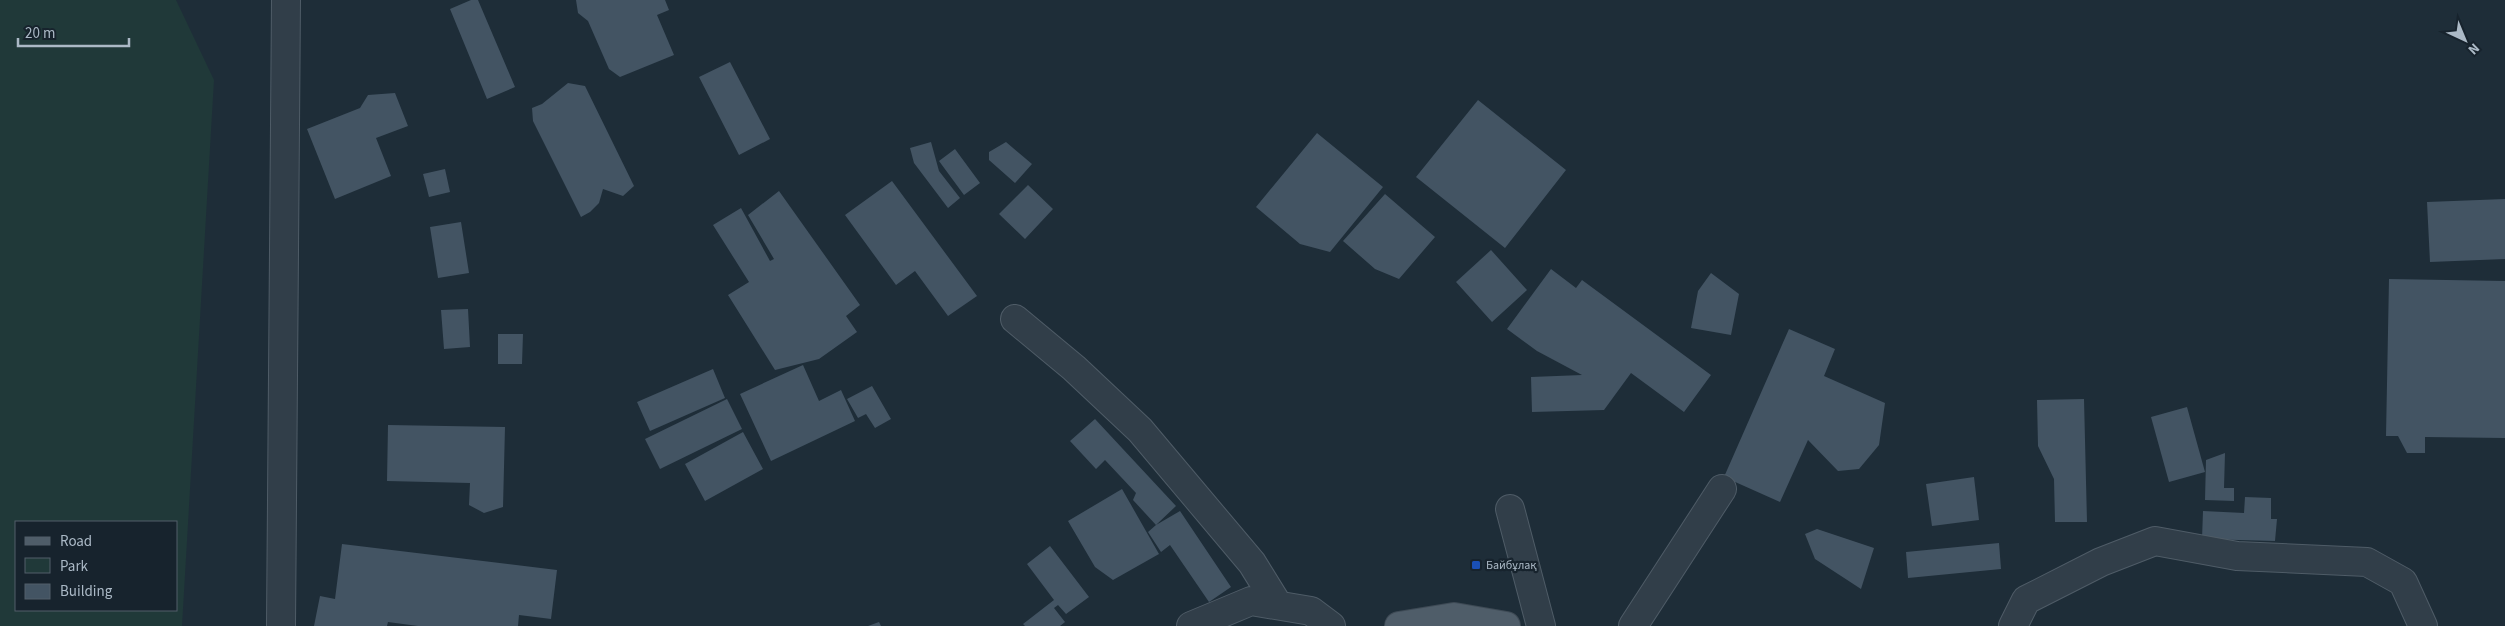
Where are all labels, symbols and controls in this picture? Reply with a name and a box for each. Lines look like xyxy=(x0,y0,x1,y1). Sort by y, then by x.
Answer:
scale bar xyxy=(18,15,129,47)
north arrow xyxy=(2440,15,2490,65)
text: 20 m xyxy=(25,23,55,44)
text: N xyxy=(2463,38,2484,59)
legend xyxy=(15,521,178,611)
text: Road xyxy=(60,531,92,552)
text: Park xyxy=(60,556,89,577)
place label: Байбұлақ xyxy=(1486,557,1537,574)
marker: Байбұлақ xyxy=(1470,559,1482,571)
text: Building xyxy=(60,581,113,602)

